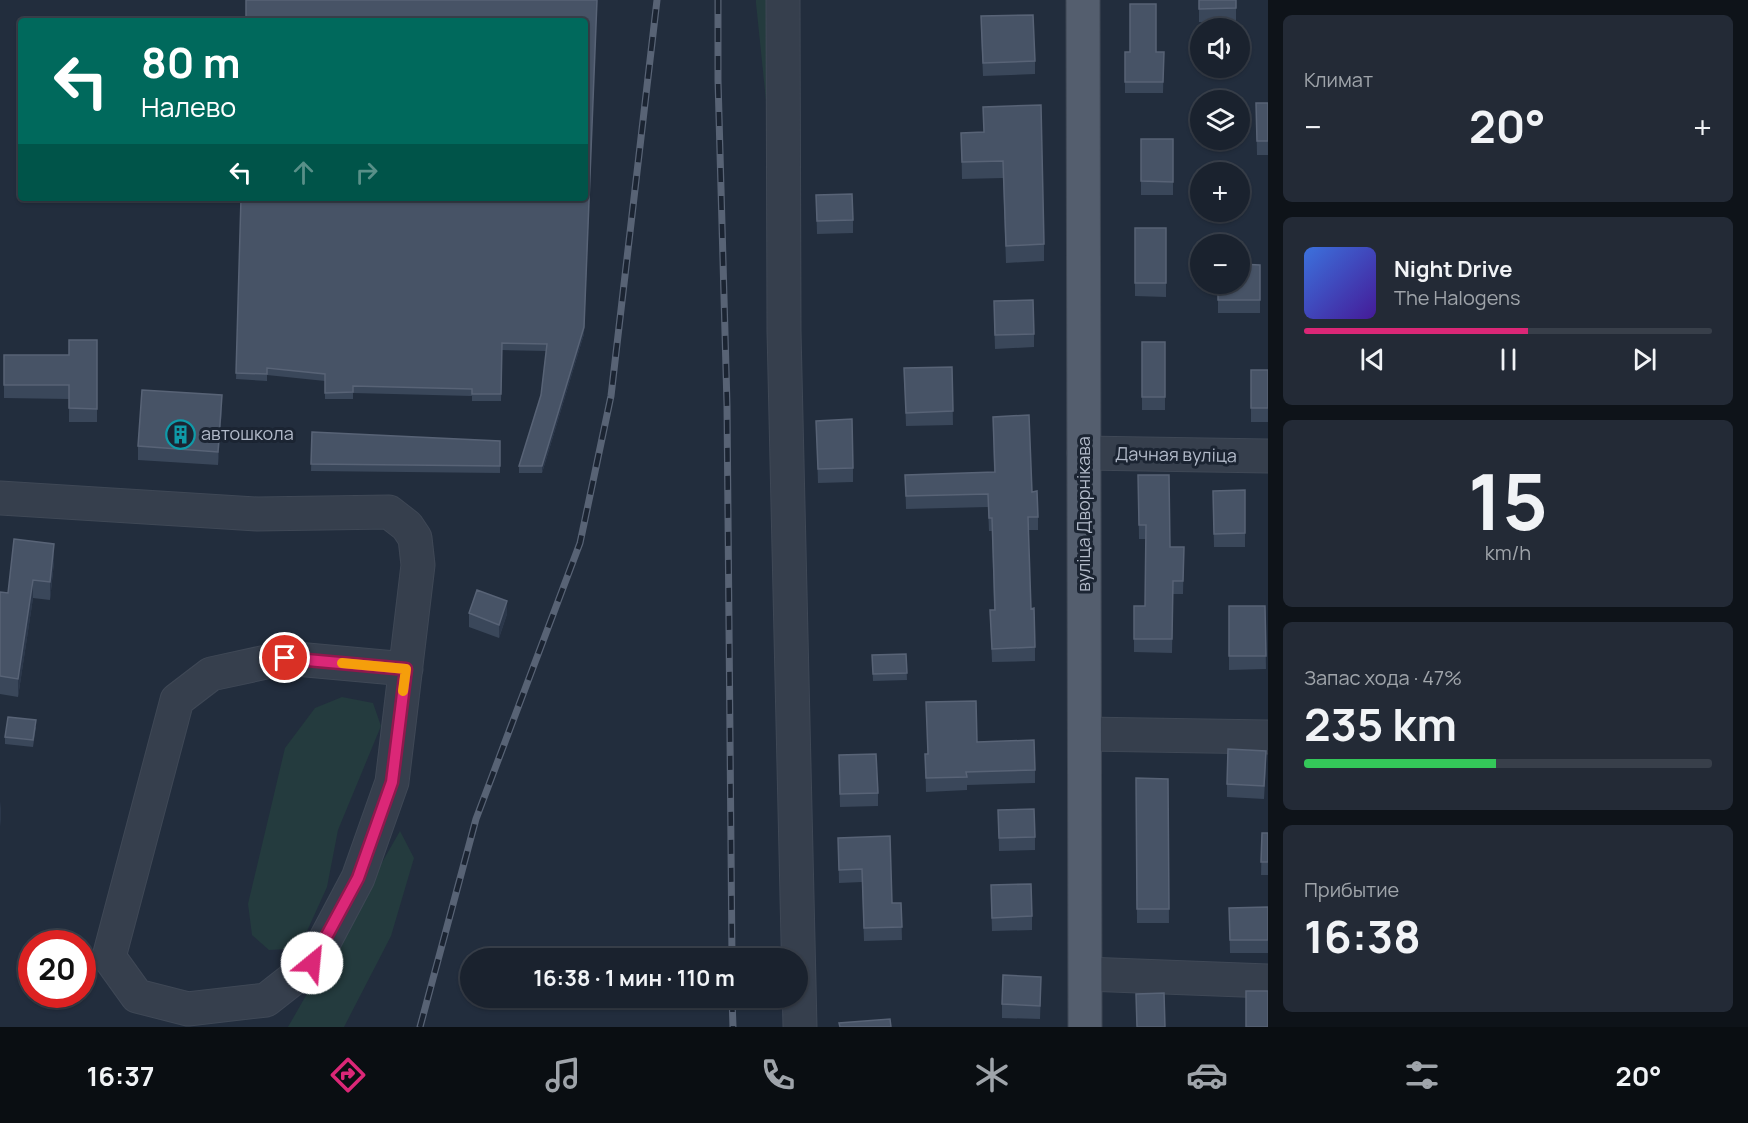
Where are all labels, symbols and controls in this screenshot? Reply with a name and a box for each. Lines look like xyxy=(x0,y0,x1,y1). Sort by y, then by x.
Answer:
map controls xyxy=(1190,18,1250,294)
button: sound xyxy=(1190,18,1250,78)
text: 80 m xyxy=(141,33,241,91)
icon: left xyxy=(42,42,120,120)
text: Климат xyxy=(1304,66,1373,93)
text: Налево xyxy=(141,88,236,125)
button: layers xyxy=(1190,90,1250,150)
text: 20° xyxy=(1469,95,1546,157)
text: − xyxy=(1304,104,1322,149)
text: + xyxy=(1693,104,1712,149)
icon: left xyxy=(224,156,257,189)
icon: ahead xyxy=(287,156,320,189)
icon: right xyxy=(350,156,383,189)
button: + xyxy=(1190,162,1250,222)
button: − xyxy=(1190,234,1250,294)
text: Night Drive xyxy=(1394,254,1513,284)
text: The Halogens xyxy=(1394,284,1520,311)
icon: previous xyxy=(1356,343,1389,376)
icon: pause xyxy=(1492,343,1525,376)
icon: next xyxy=(1628,343,1661,376)
building icon: автошкола xyxy=(164,418,196,450)
place label: автошкола xyxy=(201,421,294,445)
street label: вуліца Дворнікава xyxy=(1071,436,1095,592)
street label: Дачная вуліца xyxy=(1115,441,1237,467)
text: 15 xyxy=(1468,447,1548,553)
text: km/h xyxy=(1485,539,1531,566)
pin xyxy=(259,632,310,683)
icon: arrive xyxy=(268,641,301,674)
text: Запас хода · 47% xyxy=(1304,664,1462,691)
text: 235 km xyxy=(1304,693,1457,755)
text: Прибытие xyxy=(1304,876,1399,903)
text: 16:38 xyxy=(1304,905,1421,967)
speed limit sign: 20 xyxy=(18,930,96,1008)
position arrow xyxy=(280,931,344,995)
text: 16:38 · 1 мин · 110 m xyxy=(533,963,735,993)
icon: directions xyxy=(327,1054,369,1096)
icon: music xyxy=(542,1054,584,1096)
icon: phone xyxy=(757,1054,799,1096)
icon: climate xyxy=(971,1054,1013,1096)
icon: car xyxy=(1186,1054,1228,1096)
icon: filters xyxy=(1401,1054,1443,1096)
text: 16:37 xyxy=(86,1057,154,1094)
text: 20° xyxy=(1616,1057,1662,1094)

